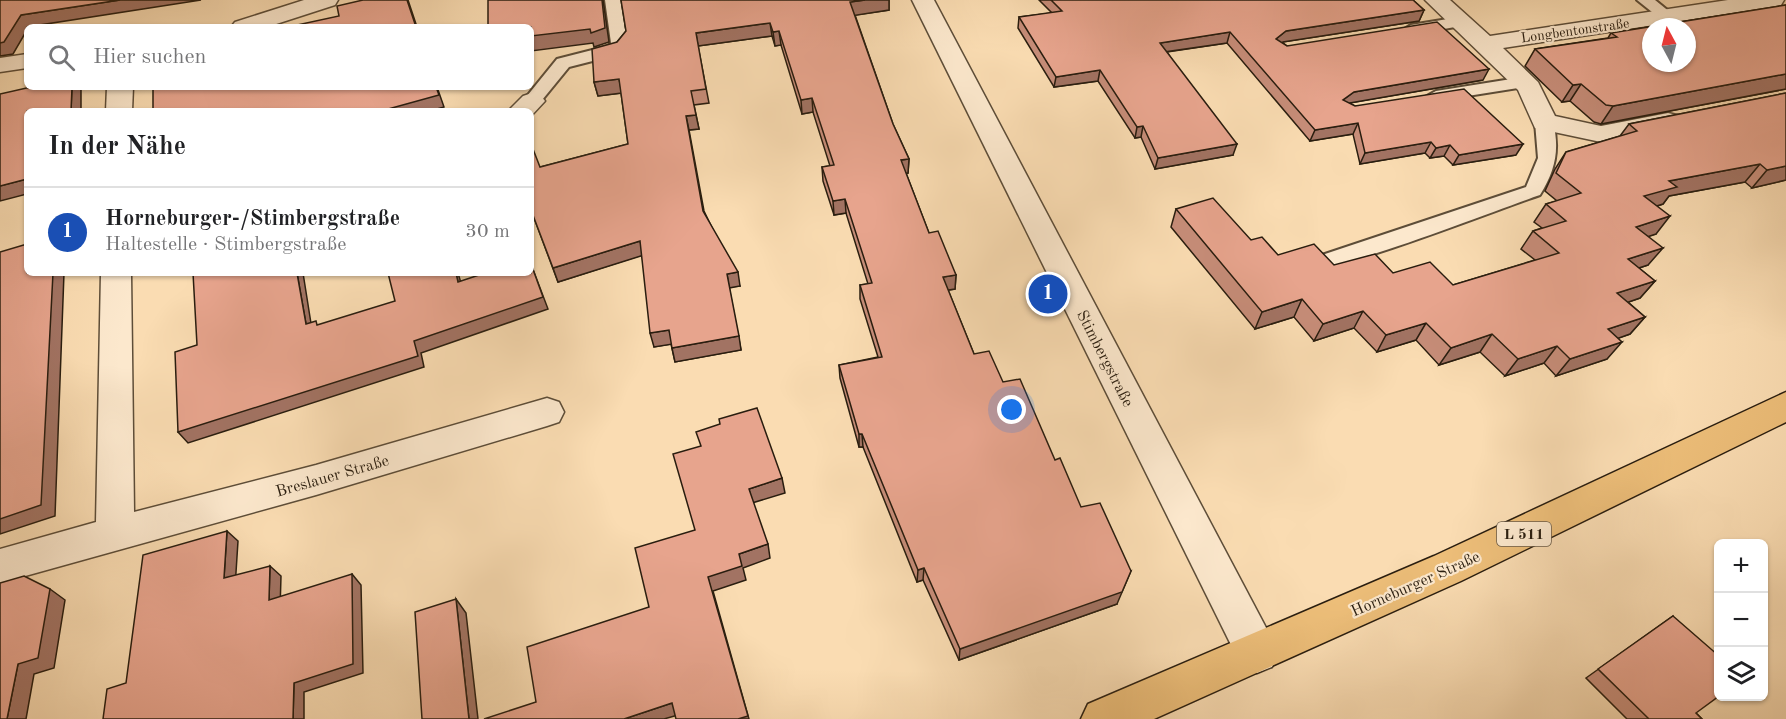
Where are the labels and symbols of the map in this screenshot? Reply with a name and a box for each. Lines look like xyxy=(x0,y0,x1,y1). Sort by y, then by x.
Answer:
street label: Longbentonstraße xyxy=(1520,16,1630,46)
north arrow xyxy=(1642,18,1696,72)
pin: 1 xyxy=(1028,272,1068,316)
street label: Stimbergstraße xyxy=(1073,308,1135,410)
your location xyxy=(997,395,1026,424)
street label: Breslauer Straße xyxy=(274,453,391,501)
road number: L 511 xyxy=(1497,522,1551,546)
street label: Horneburger Straße xyxy=(1349,549,1483,620)

